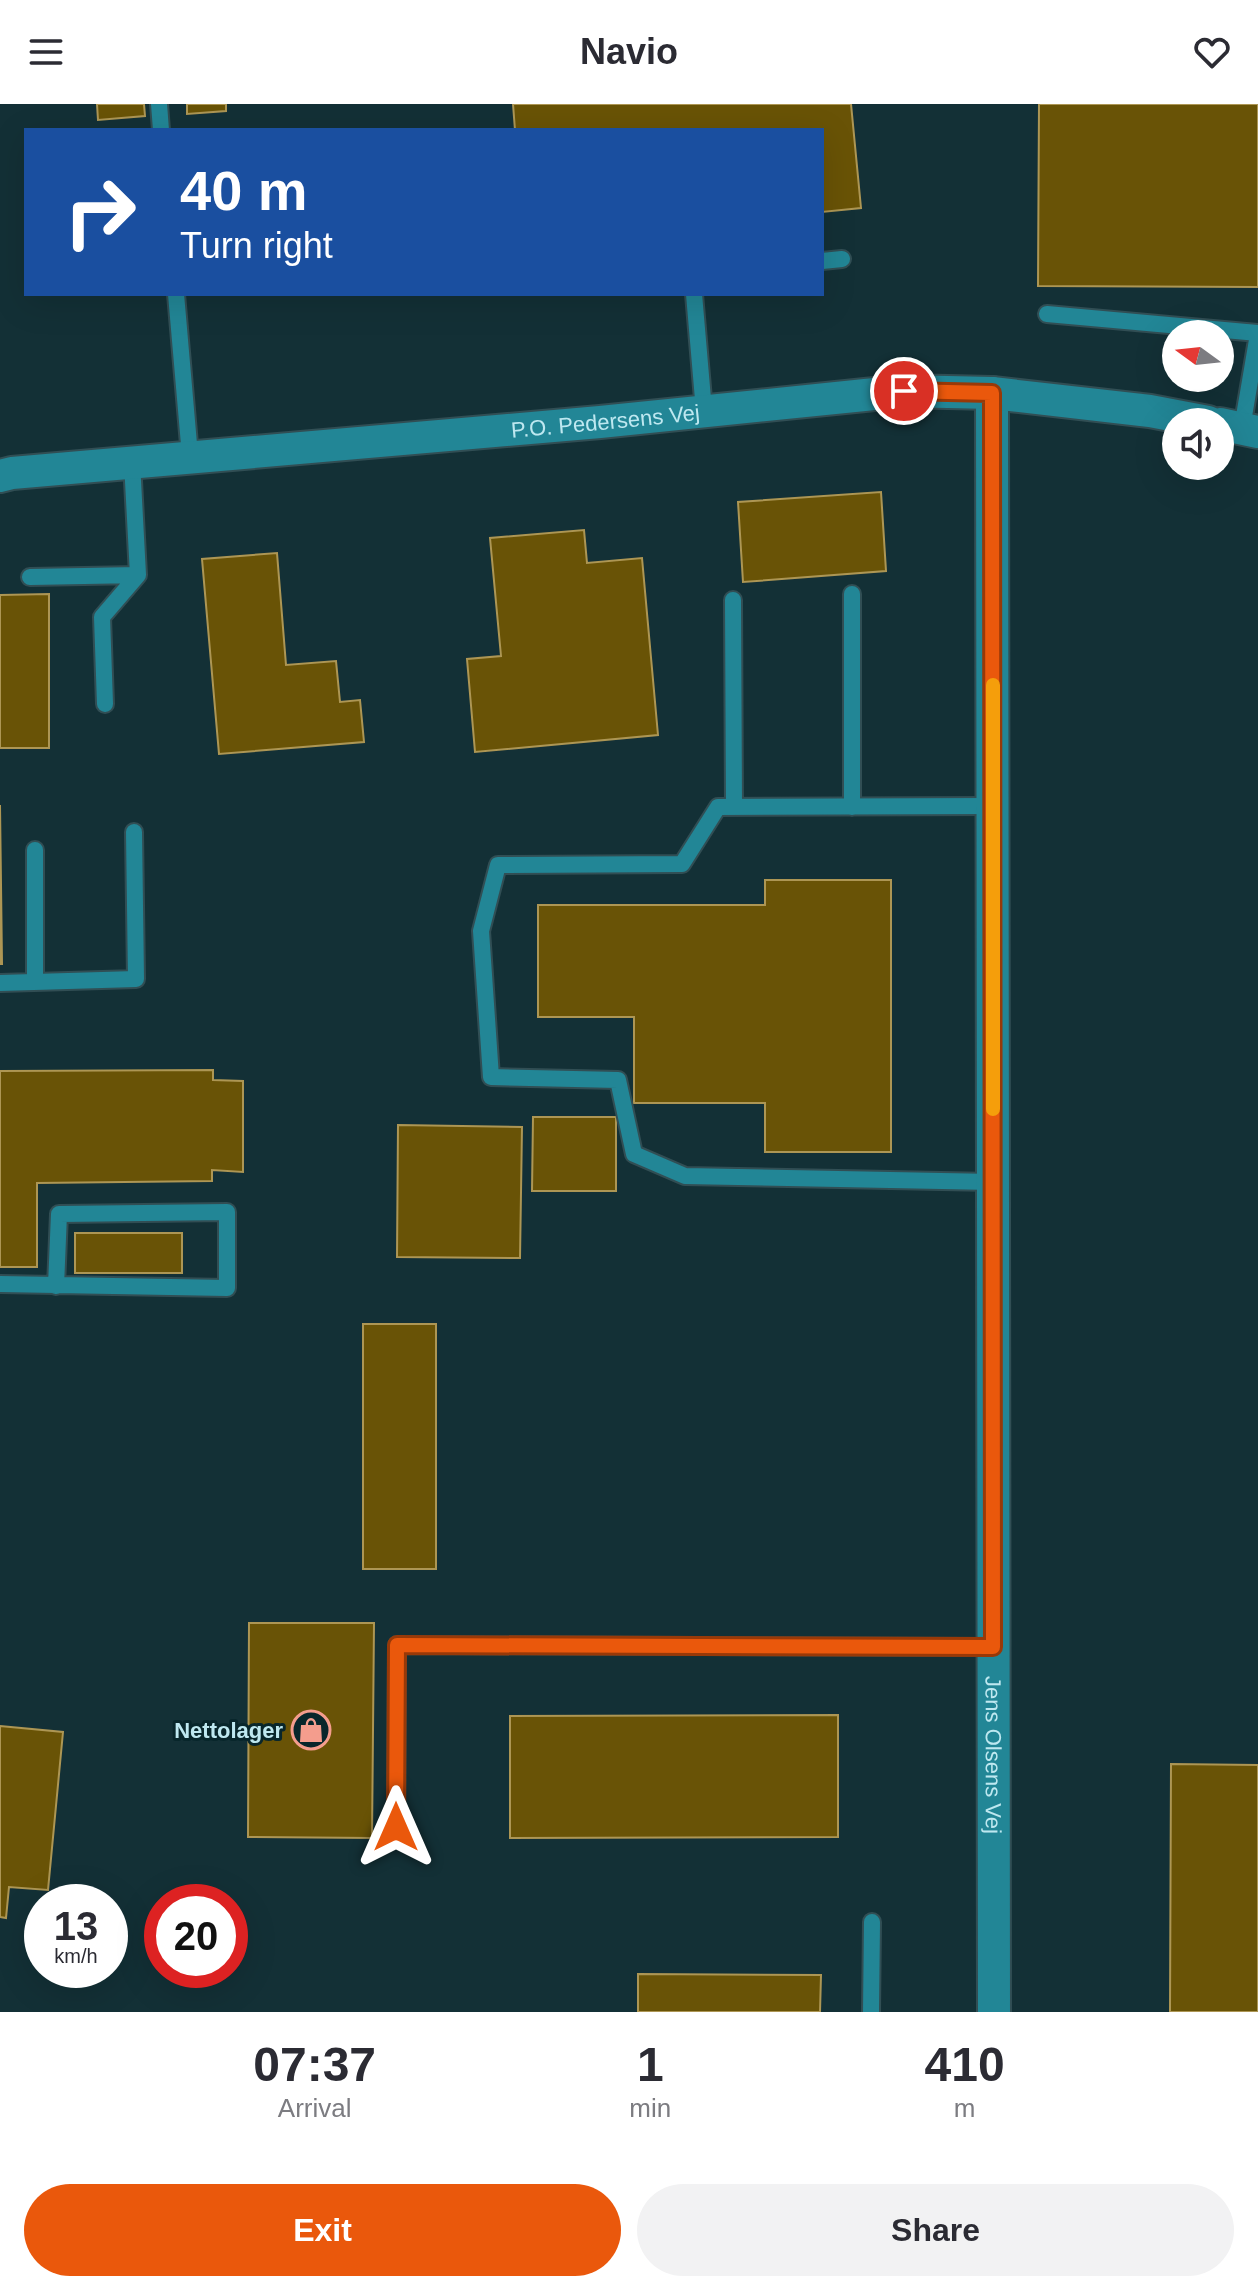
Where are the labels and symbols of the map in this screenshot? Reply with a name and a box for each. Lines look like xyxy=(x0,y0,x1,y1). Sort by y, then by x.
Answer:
north arrow xyxy=(1162,320,1234,392)
pin xyxy=(870,357,938,425)
street label: P.O. Pedersens Vej xyxy=(510,399,701,442)
street label: Jens Olsens Vej xyxy=(981,1676,1006,1834)
shop icon: Nettolager xyxy=(290,1709,332,1751)
place label: Nettolager xyxy=(174,1718,283,1743)
position arrow xyxy=(354,1785,438,1869)
speed limit sign: 20 xyxy=(144,1884,248,1988)

